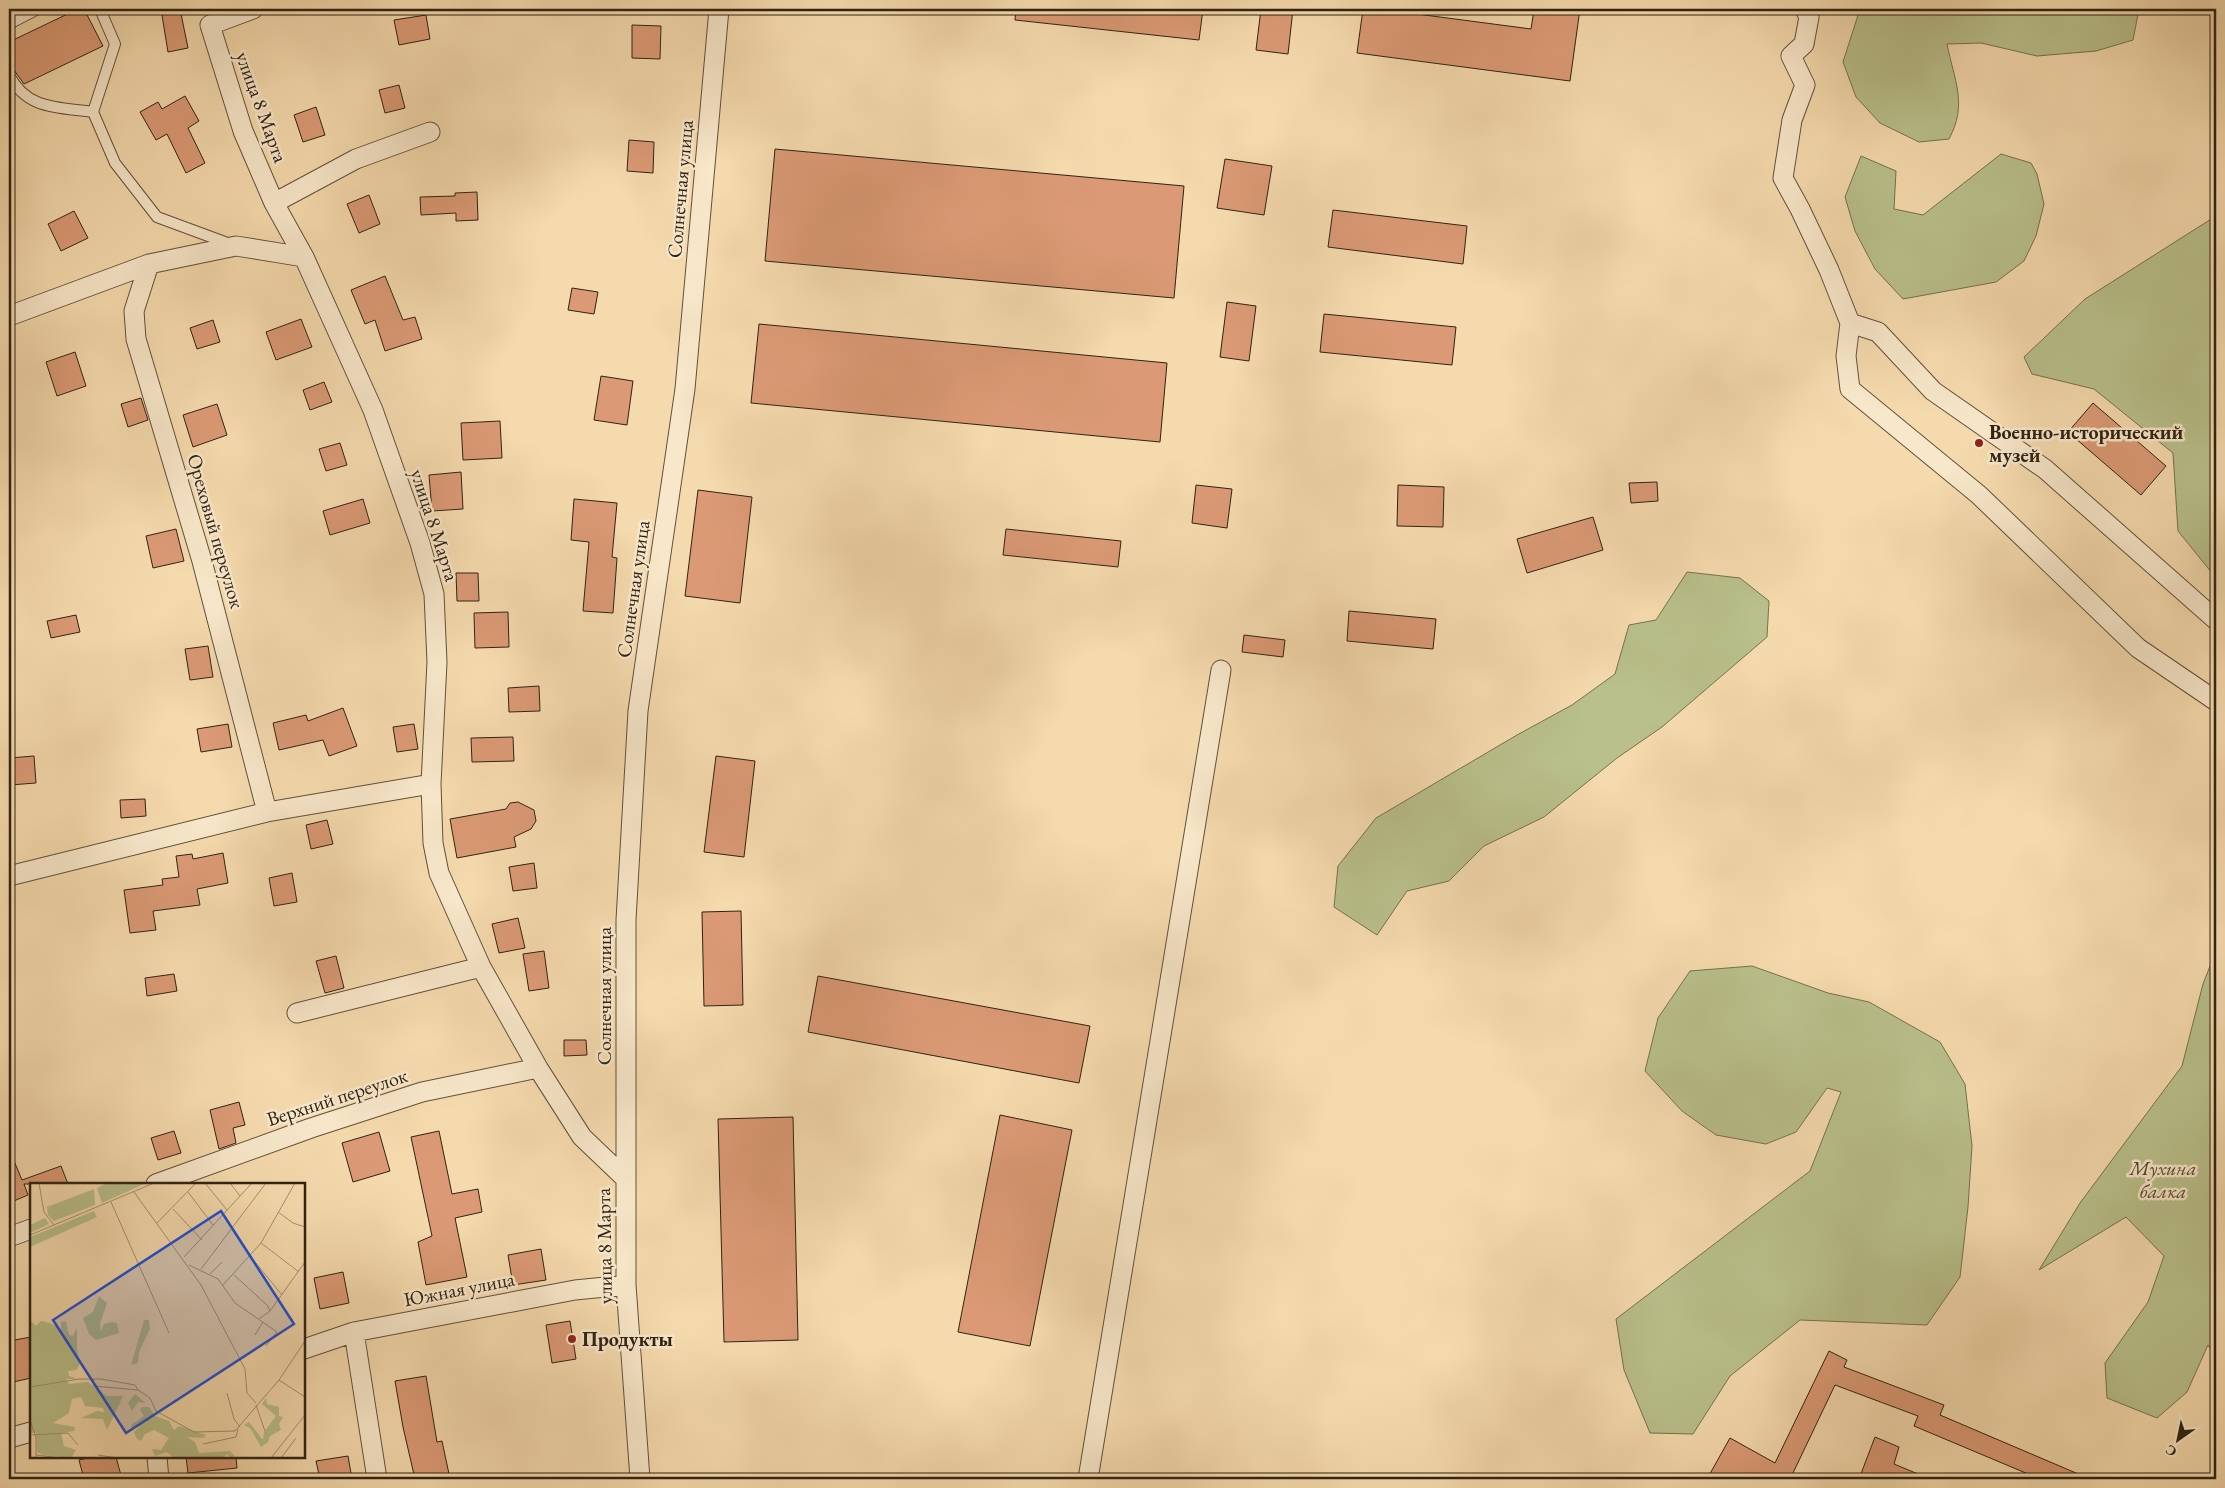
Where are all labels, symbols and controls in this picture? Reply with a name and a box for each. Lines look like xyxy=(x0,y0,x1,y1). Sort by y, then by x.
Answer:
street label: улица 8 Марта xyxy=(230,48,294,166)
street label: Солнечная улица xyxy=(661,119,699,259)
place label: Военно-исторический музей xyxy=(1989,419,2184,468)
marker: Военно-исторический музей xyxy=(1973,437,1985,449)
street label: Ореховый переулок xyxy=(181,451,251,612)
street label: улица 8 Марта xyxy=(405,466,465,584)
street label: Солнечная улица xyxy=(610,519,656,659)
street label: Солнечная улица xyxy=(591,927,617,1065)
street label: Верхний переулок xyxy=(263,1062,411,1132)
park label: Мухина балка xyxy=(2129,1155,2197,1204)
inset map xyxy=(30,1183,305,1458)
street label: улица 8 Марта xyxy=(590,1188,618,1304)
street label: Южная улица xyxy=(401,1265,517,1313)
place label: Продукты xyxy=(582,1326,673,1352)
marker: Продукты xyxy=(566,1333,578,1345)
north arrow xyxy=(2152,1416,2202,1466)
text: С xyxy=(2162,1441,2180,1461)

